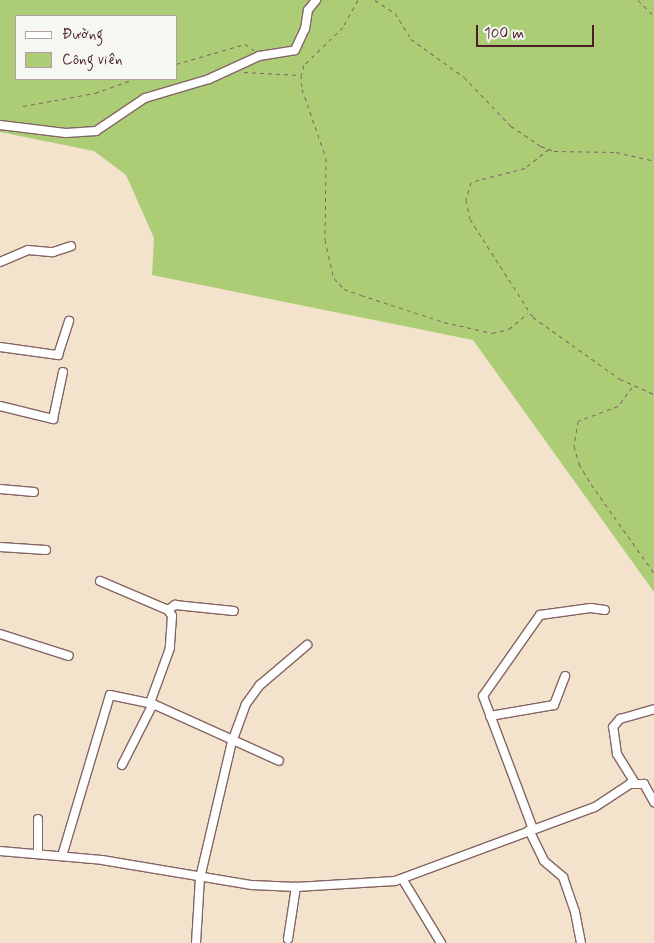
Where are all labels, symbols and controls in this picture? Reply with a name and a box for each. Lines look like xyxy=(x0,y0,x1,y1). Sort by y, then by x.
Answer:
legend xyxy=(15,15,178,80)
scale bar xyxy=(479,15,596,47)
text: 100 m xyxy=(484,24,524,44)
text: Đường xyxy=(62,25,103,45)
text: Công viên xyxy=(62,50,122,70)

